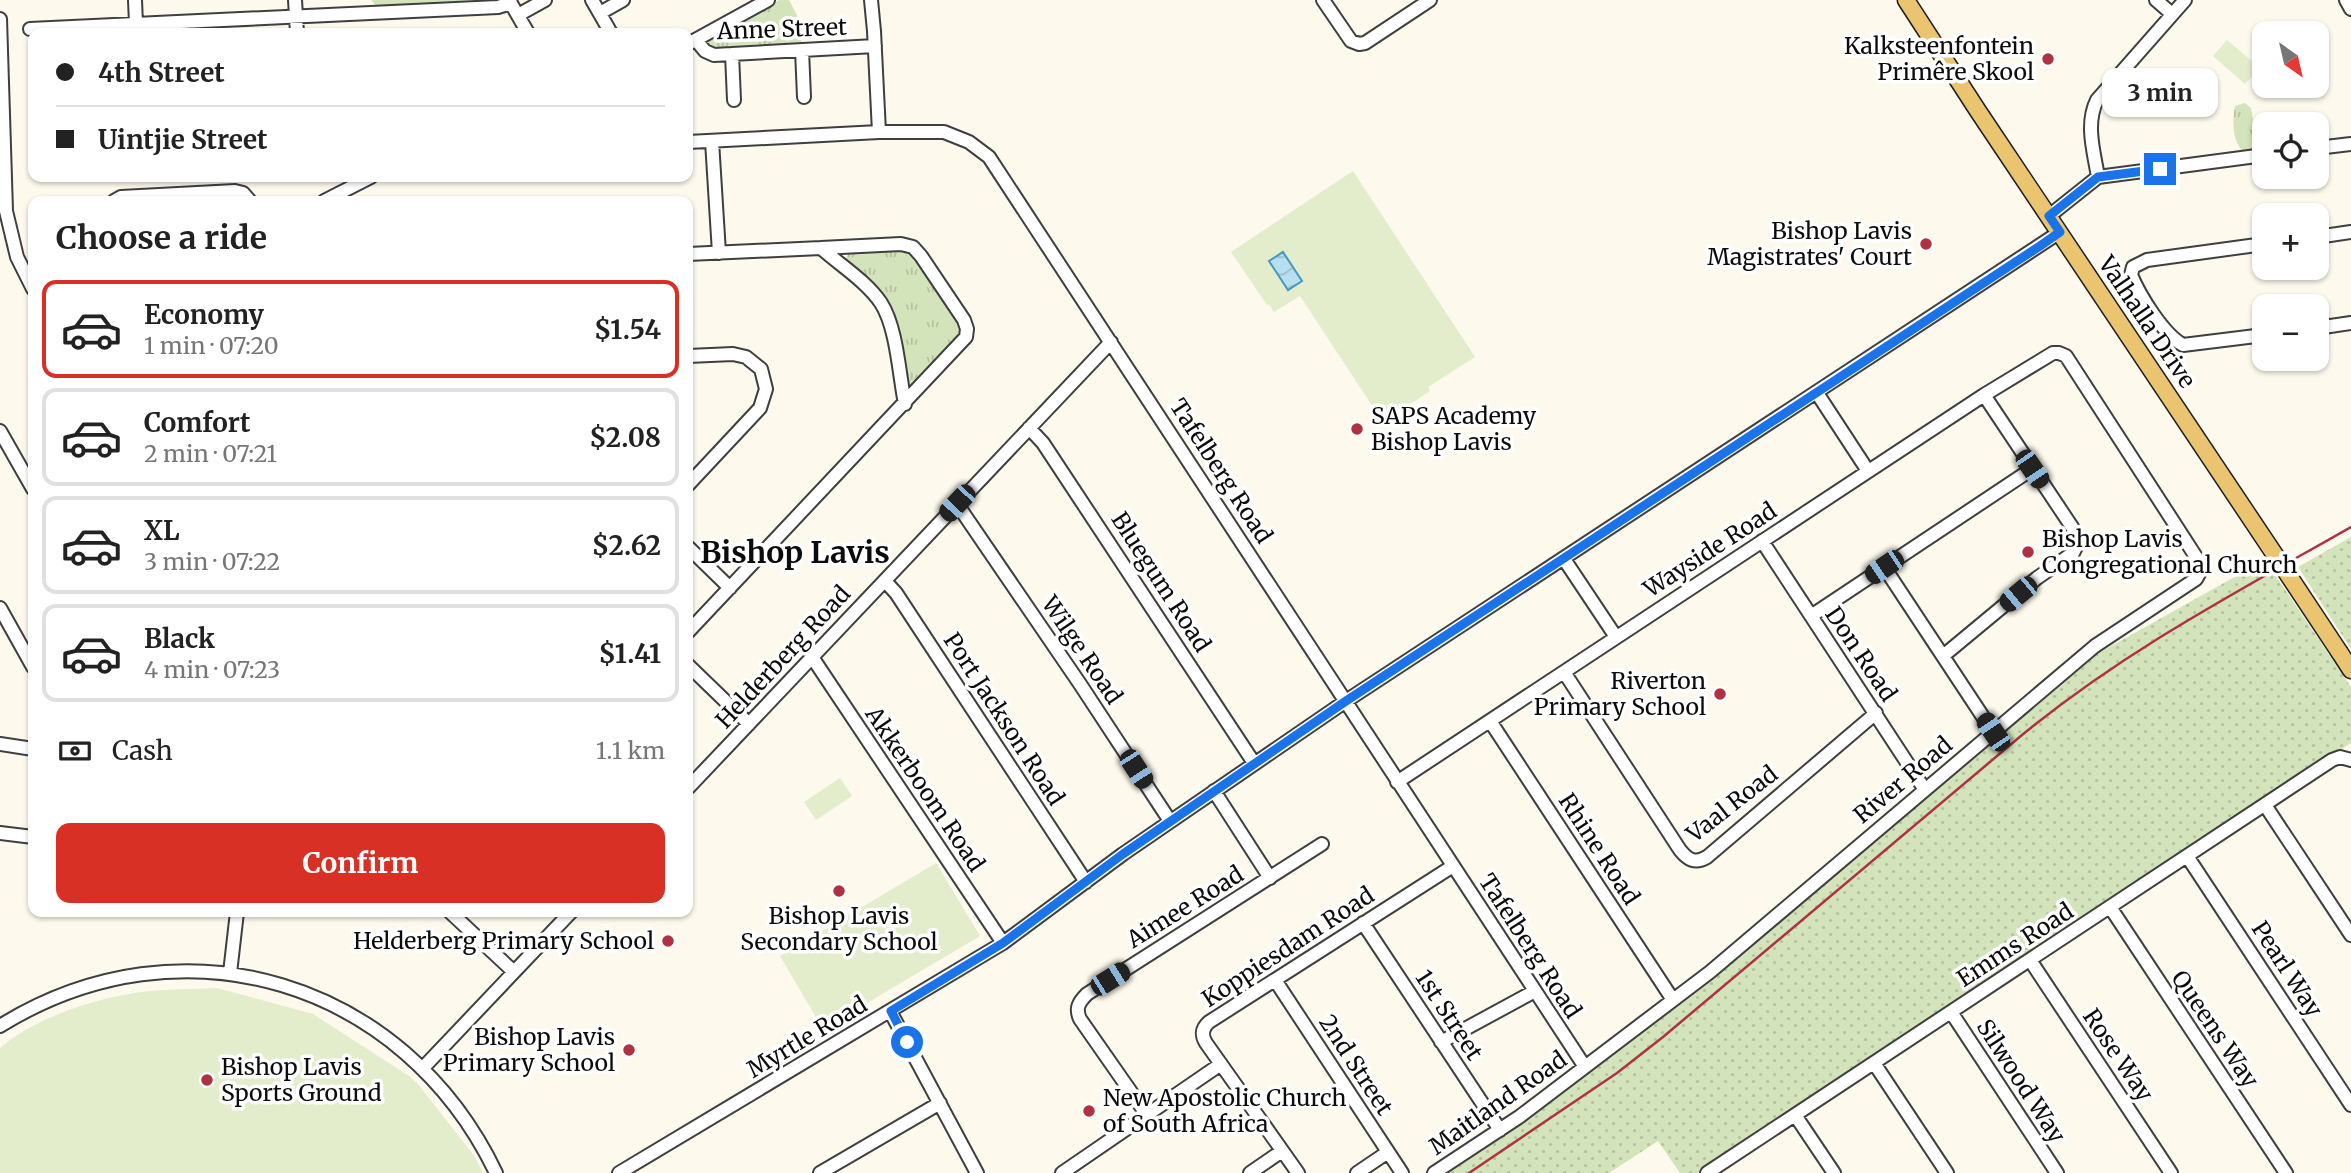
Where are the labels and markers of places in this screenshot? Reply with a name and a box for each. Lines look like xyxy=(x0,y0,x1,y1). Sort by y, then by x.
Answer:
place label: Kalksteenfontein Primêre Skool xyxy=(1844,31,2034,86)
marker: Kalksteenfontein Primêre Skool xyxy=(2040,51,2056,67)
place label: Bishop Lavis Magistrates' Court xyxy=(1707,216,1912,271)
marker: Bishop Lavis Magistrates' Court xyxy=(1918,236,1934,252)
place label: SAPS Academy Bishop Lavis xyxy=(1371,401,1537,456)
marker: SAPS Academy Bishop Lavis xyxy=(1349,421,1365,437)
place label: Bishop Lavis Congregational Church xyxy=(2042,524,2298,579)
marker: Bishop Lavis Congregational Church xyxy=(2020,544,2036,560)
place label: Riverton Primary School xyxy=(1534,666,1706,721)
marker: Riverton Primary School xyxy=(1712,686,1728,702)
marker: Bishop Lavis Secondary School xyxy=(831,883,847,899)
place label: Bishop Lavis Secondary School xyxy=(740,901,938,956)
place label: Helderberg Primary School xyxy=(353,926,654,955)
marker: Helderberg Primary School xyxy=(660,933,676,949)
place label: Bishop Lavis Primary School xyxy=(443,1022,615,1077)
marker: Bishop Lavis Primary School xyxy=(621,1042,637,1058)
place label: Bishop Lavis Sports Ground xyxy=(221,1052,382,1107)
marker: Bishop Lavis Sports Ground xyxy=(199,1072,215,1088)
place label: New Apostolic Church of South Africa xyxy=(1103,1083,1346,1138)
marker: New Apostolic Church of South Africa xyxy=(1081,1103,1097,1119)

